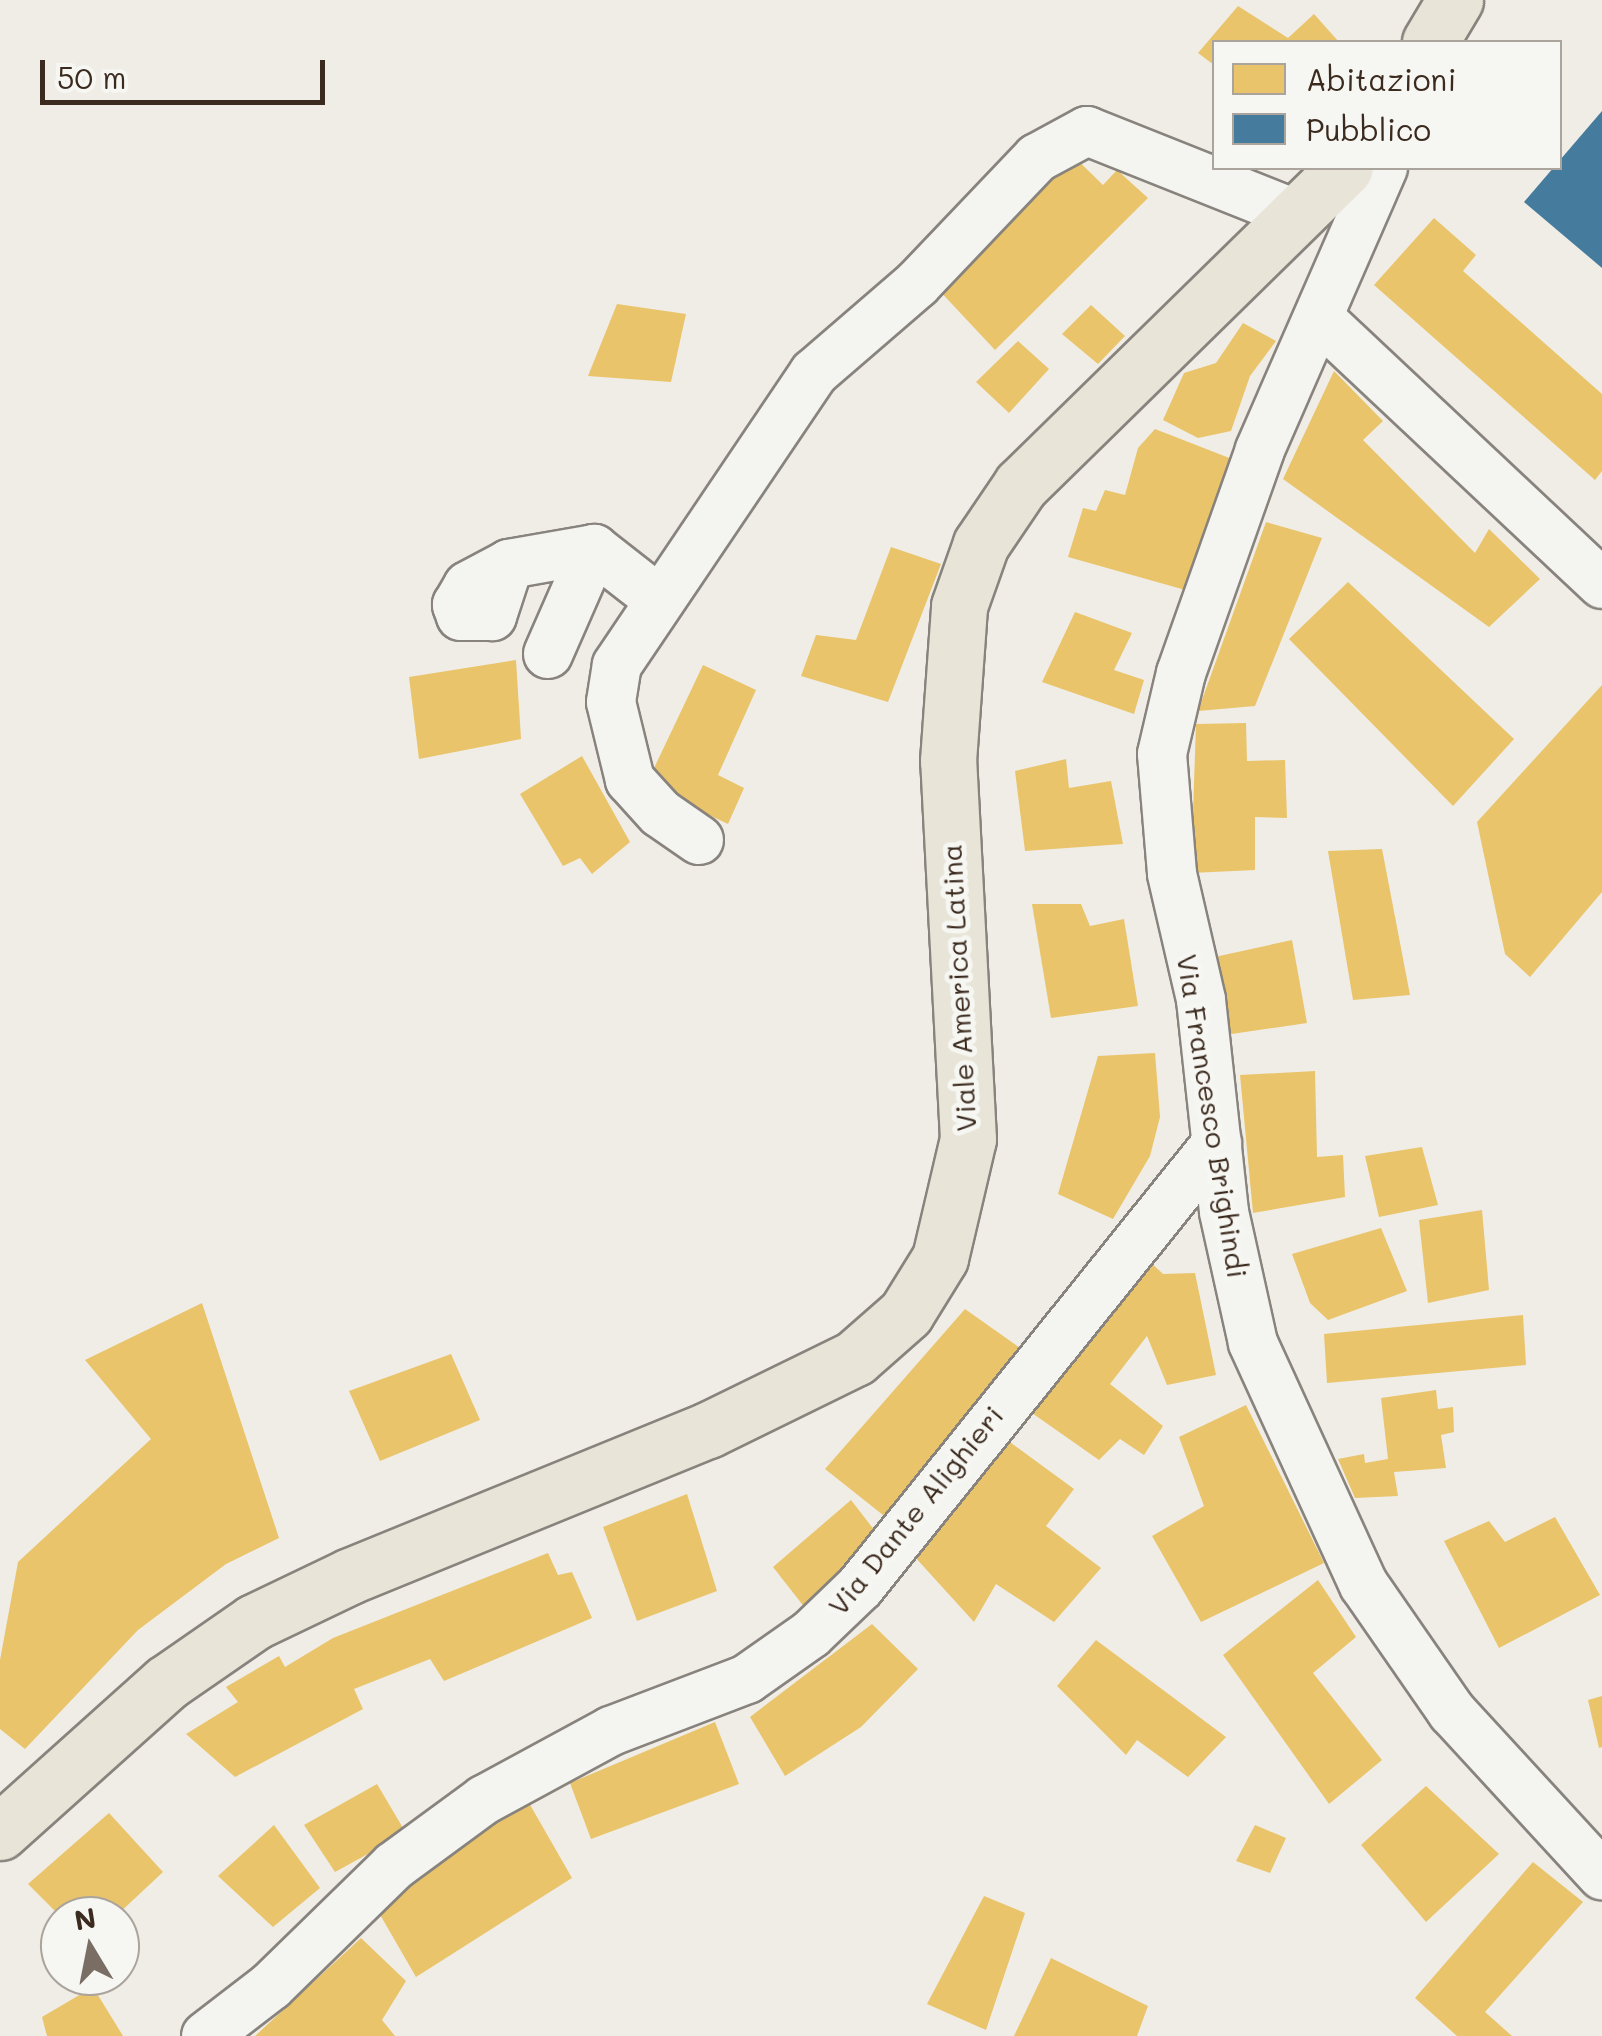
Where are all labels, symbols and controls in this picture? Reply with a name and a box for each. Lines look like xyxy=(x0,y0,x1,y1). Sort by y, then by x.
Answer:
scale bar xyxy=(45,40,330,102)
legend xyxy=(1212,40,1562,170)
text: 50 m xyxy=(57,57,127,97)
text: Abitazioni xyxy=(1306,59,1456,99)
text: Pubblico xyxy=(1306,109,1431,149)
street label: Viale America Latina xyxy=(934,843,982,1133)
street label: Via Francesco Brighindi xyxy=(1171,952,1255,1280)
street label: Via Dante Alighieri xyxy=(820,1399,1010,1621)
north arrow xyxy=(40,1896,140,1996)
text: N xyxy=(72,1899,99,1938)

